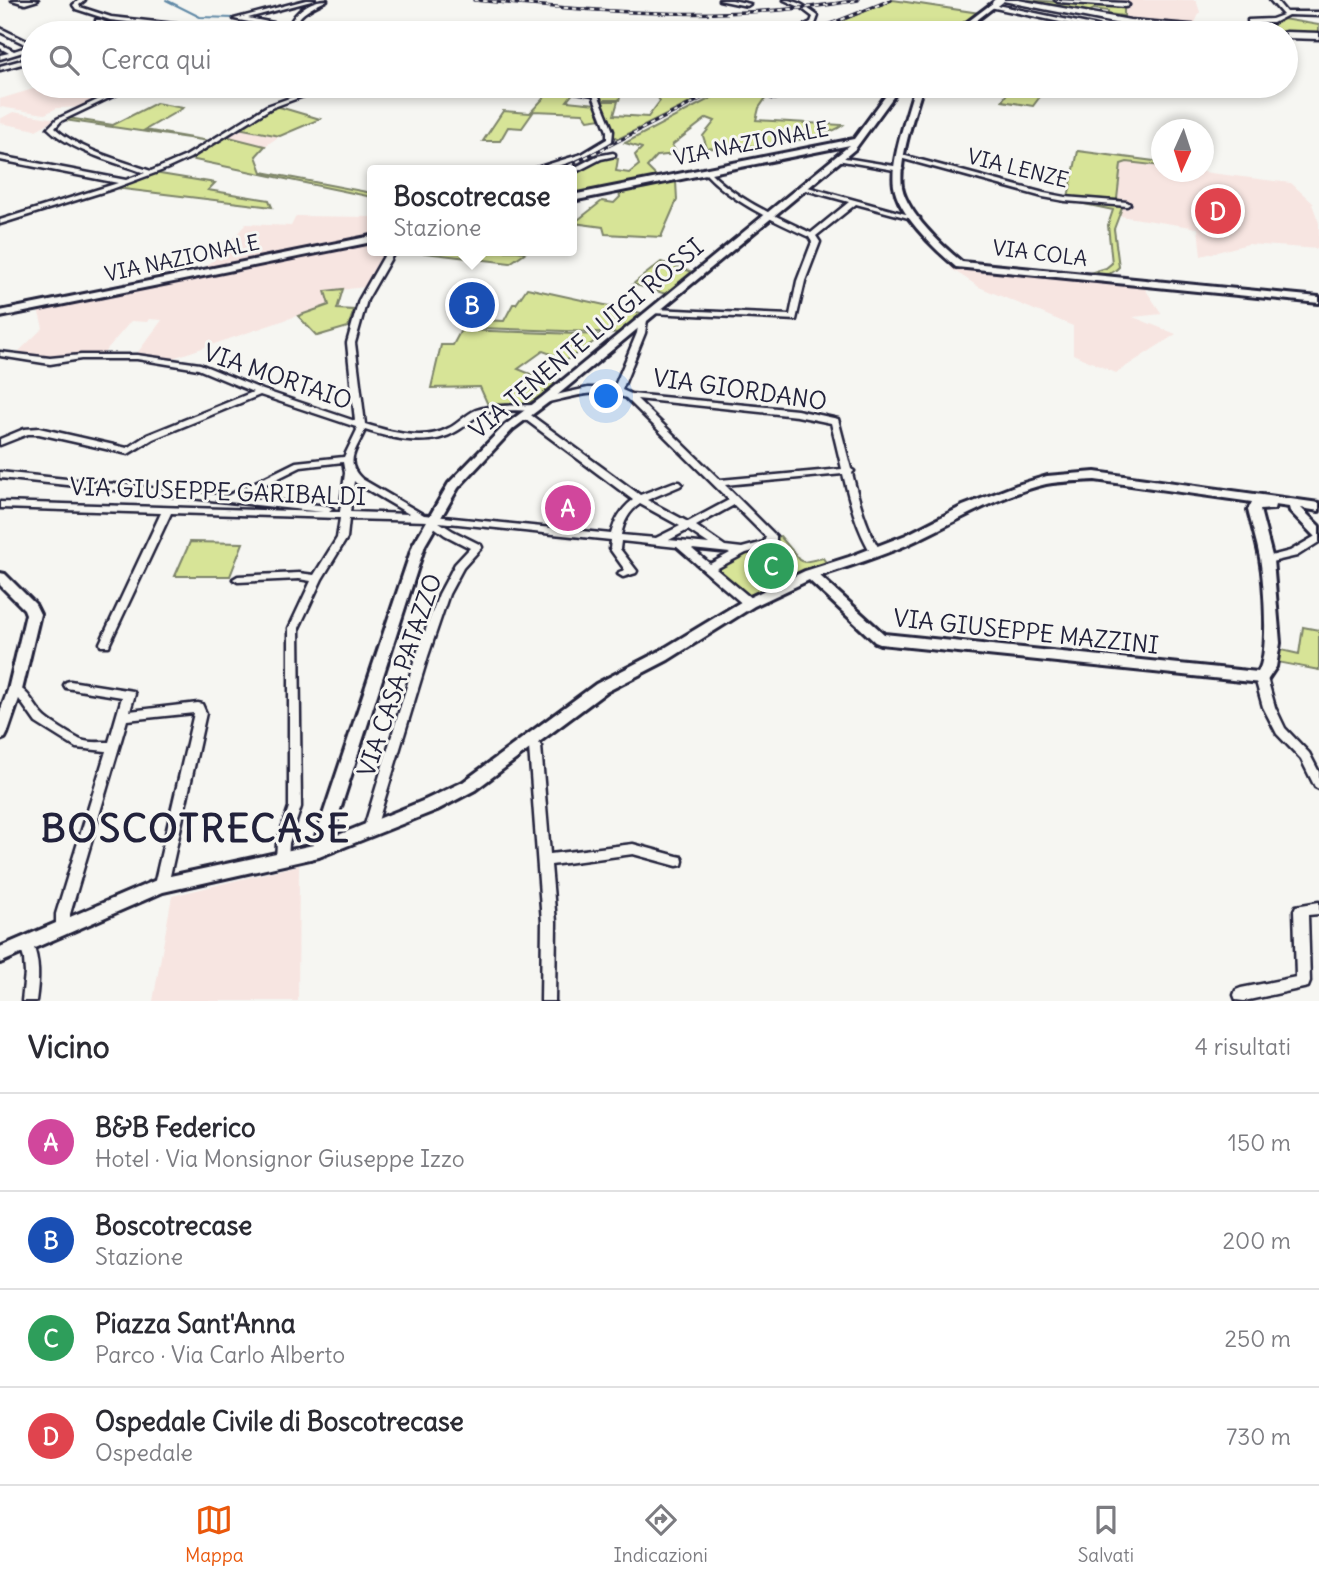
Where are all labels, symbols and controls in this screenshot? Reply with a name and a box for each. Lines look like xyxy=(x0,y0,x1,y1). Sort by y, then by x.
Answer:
search box xyxy=(21,21,1298,98)
icon: search xyxy=(45,41,83,79)
text: Cerca qui xyxy=(101,43,211,76)
street label: VIA NAZIONALE xyxy=(671,115,831,171)
north arrow xyxy=(1151,119,1214,182)
street label: VIA LENZE xyxy=(965,142,1071,194)
popup xyxy=(367,165,577,256)
text: Boscotrecase xyxy=(393,180,551,213)
pin: D xyxy=(1195,185,1241,237)
text: Stazione xyxy=(393,213,481,242)
street label: VIA NAZIONALE xyxy=(102,228,262,288)
street label: VIA TENENTE LUIGI ROSSI xyxy=(463,231,709,445)
street label: VIA COLA xyxy=(991,234,1089,272)
pin: B xyxy=(449,279,495,331)
street label: VIA MORTAIO xyxy=(200,337,356,415)
street label: VIA GIORDANO xyxy=(651,362,829,416)
your location xyxy=(589,379,623,413)
street label: VIA GIUSEPPE GARIBALDI xyxy=(69,471,367,511)
pin: A xyxy=(545,482,591,534)
pin: C xyxy=(748,540,794,592)
street label: VIA CASA PATAZZO xyxy=(350,570,448,780)
street label: VIA GIUSEPPE MAZZINI xyxy=(892,602,1160,660)
district label: BOSCOTRECASE xyxy=(41,805,351,852)
text: Vicino xyxy=(28,1028,110,1066)
text: 4 risultati xyxy=(1195,1032,1291,1061)
text: B&B Federico xyxy=(95,1111,256,1144)
text: A xyxy=(44,1128,58,1157)
text: 150 m xyxy=(1228,1128,1291,1157)
text: Hotel · Via Monsignor Giuseppe Izzo xyxy=(95,1144,465,1173)
text: Boscotrecase xyxy=(95,1209,252,1242)
text: B xyxy=(43,1226,59,1255)
text: 200 m xyxy=(1222,1226,1291,1255)
text: Stazione xyxy=(95,1242,183,1271)
text: Piazza Sant'Anna xyxy=(95,1307,296,1340)
text: C xyxy=(43,1324,59,1353)
text: 250 m xyxy=(1224,1324,1291,1353)
text: Parco · Via Carlo Alberto xyxy=(95,1340,345,1369)
text: Ospedale Civile di Boscotrecase xyxy=(95,1405,464,1438)
text: D xyxy=(43,1422,59,1451)
text: 730 m xyxy=(1226,1422,1291,1451)
text: Ospedale xyxy=(95,1438,193,1467)
tab: Mappa xyxy=(185,1501,244,1567)
tab: Indicazioni xyxy=(614,1501,708,1567)
tab: Salvati xyxy=(1078,1501,1134,1567)

